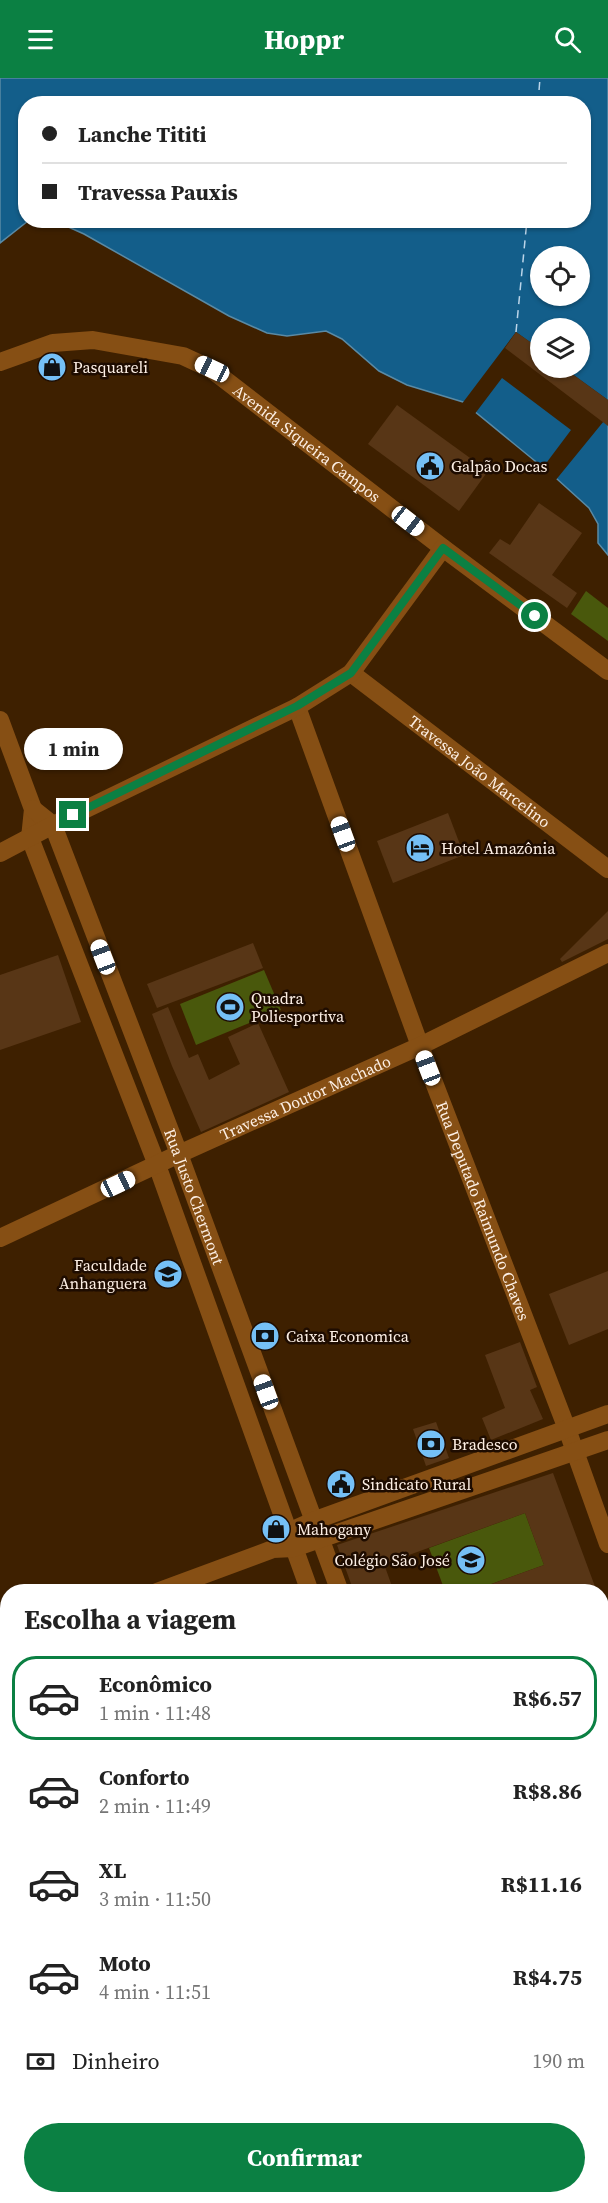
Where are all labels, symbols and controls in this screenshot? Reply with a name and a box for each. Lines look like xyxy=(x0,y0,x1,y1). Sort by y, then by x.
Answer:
text: Hoppr xyxy=(264,21,344,58)
icon: menu xyxy=(24,23,57,56)
icon: search xyxy=(551,23,584,56)
text: Lanche Tititi xyxy=(78,119,207,149)
text: Travessa Pauxis xyxy=(78,177,238,207)
map controls xyxy=(530,246,590,378)
button: locate xyxy=(530,246,590,306)
button: layers xyxy=(530,318,590,378)
shop icon: Pasquareli xyxy=(36,351,68,383)
car xyxy=(192,353,232,385)
place label: Pasquareli xyxy=(73,356,148,378)
street label: Avenida Siqueira Campos xyxy=(229,379,385,507)
public building icon: Galpão Docas xyxy=(414,450,446,482)
place label: Galpão Docas xyxy=(451,455,548,477)
car xyxy=(388,503,428,539)
route start xyxy=(521,602,548,629)
street label: Travessa João Marcelino xyxy=(404,710,556,833)
callout: 1 min xyxy=(23,728,122,770)
text: 1 min xyxy=(48,735,99,763)
route end xyxy=(59,801,86,828)
car xyxy=(328,814,358,854)
hotel icon: Hotel Amazônia xyxy=(404,832,436,864)
place label: Hotel Amazônia xyxy=(441,837,556,859)
car xyxy=(88,937,118,977)
place label: Quadra Poliesportiva xyxy=(251,987,345,1027)
sports icon: Quadra Poliesportiva xyxy=(214,991,246,1023)
car xyxy=(413,1048,443,1088)
street label: Travessa Doutor Machado xyxy=(216,1050,394,1145)
street label: Rua Deputado Raimundo Chaves xyxy=(431,1098,535,1323)
street label: Rua Justo Chermont xyxy=(159,1125,230,1268)
car xyxy=(98,1168,138,1200)
place label: Faculdade Anhanguera xyxy=(59,1254,148,1294)
school or university icon: Faculdade Anhanguera xyxy=(152,1258,184,1290)
bank icon: Caixa Economica xyxy=(249,1320,281,1352)
place label: Caixa Economica xyxy=(286,1325,410,1347)
car xyxy=(251,1372,281,1412)
bank icon: Bradesco xyxy=(415,1428,447,1460)
place label: Bradesco xyxy=(452,1433,518,1455)
public building icon: Sindicato Rural xyxy=(325,1468,357,1500)
place label: Sindicato Rural xyxy=(362,1473,471,1495)
shop icon: Mahogany xyxy=(260,1513,292,1545)
place label: Mahogany xyxy=(297,1518,372,1540)
school or university icon: Colégio São José xyxy=(455,1544,487,1576)
place label: Colégio São José xyxy=(334,1549,450,1571)
text: Escolha a viagem xyxy=(24,1601,236,1638)
text: Econômico xyxy=(99,1669,212,1699)
icon: car xyxy=(27,1671,81,1725)
text: R$6.57 xyxy=(513,1683,582,1713)
text: 1 min · 11:48 xyxy=(99,1699,211,1727)
text: Conforto xyxy=(99,1762,189,1792)
icon: car xyxy=(27,1764,81,1818)
text: R$8.86 xyxy=(513,1776,582,1806)
text: 2 min · 11:49 xyxy=(99,1792,211,1820)
text: XL xyxy=(99,1855,126,1885)
icon: car xyxy=(27,1857,81,1911)
text: R$11.16 xyxy=(501,1869,582,1899)
text: 3 min · 11:50 xyxy=(99,1885,211,1913)
text: Moto xyxy=(99,1948,151,1978)
icon: car xyxy=(27,1950,81,2004)
text: R$4.75 xyxy=(513,1962,582,1992)
text: 4 min · 11:51 xyxy=(99,1978,211,2006)
icon: cash xyxy=(24,2045,57,2078)
text: Dinheiro xyxy=(72,2046,160,2076)
text: 190 m xyxy=(532,2047,585,2075)
button: Confirmar xyxy=(24,2123,585,2192)

